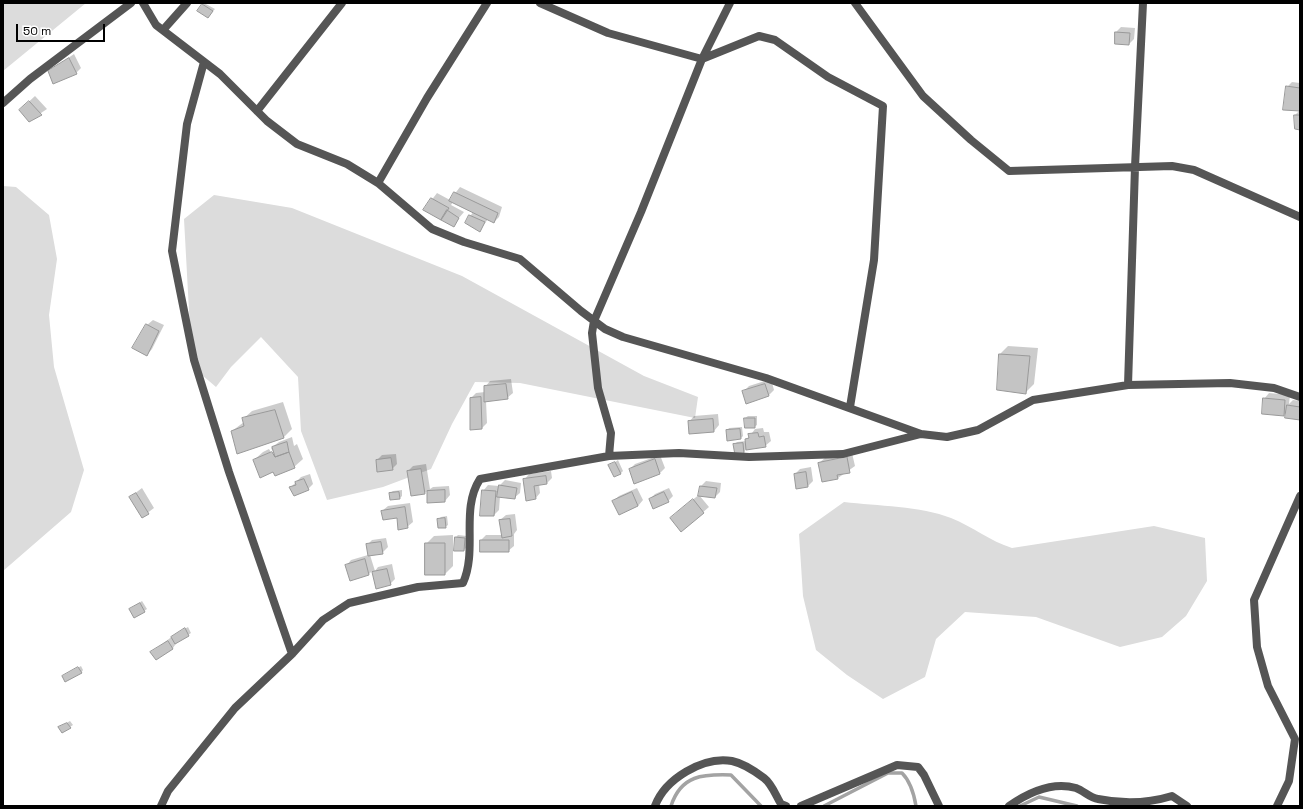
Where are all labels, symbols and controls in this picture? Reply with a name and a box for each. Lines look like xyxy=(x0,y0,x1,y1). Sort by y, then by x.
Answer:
scale bar xyxy=(18,16,107,42)
text: 50 m xyxy=(23,23,51,39)

